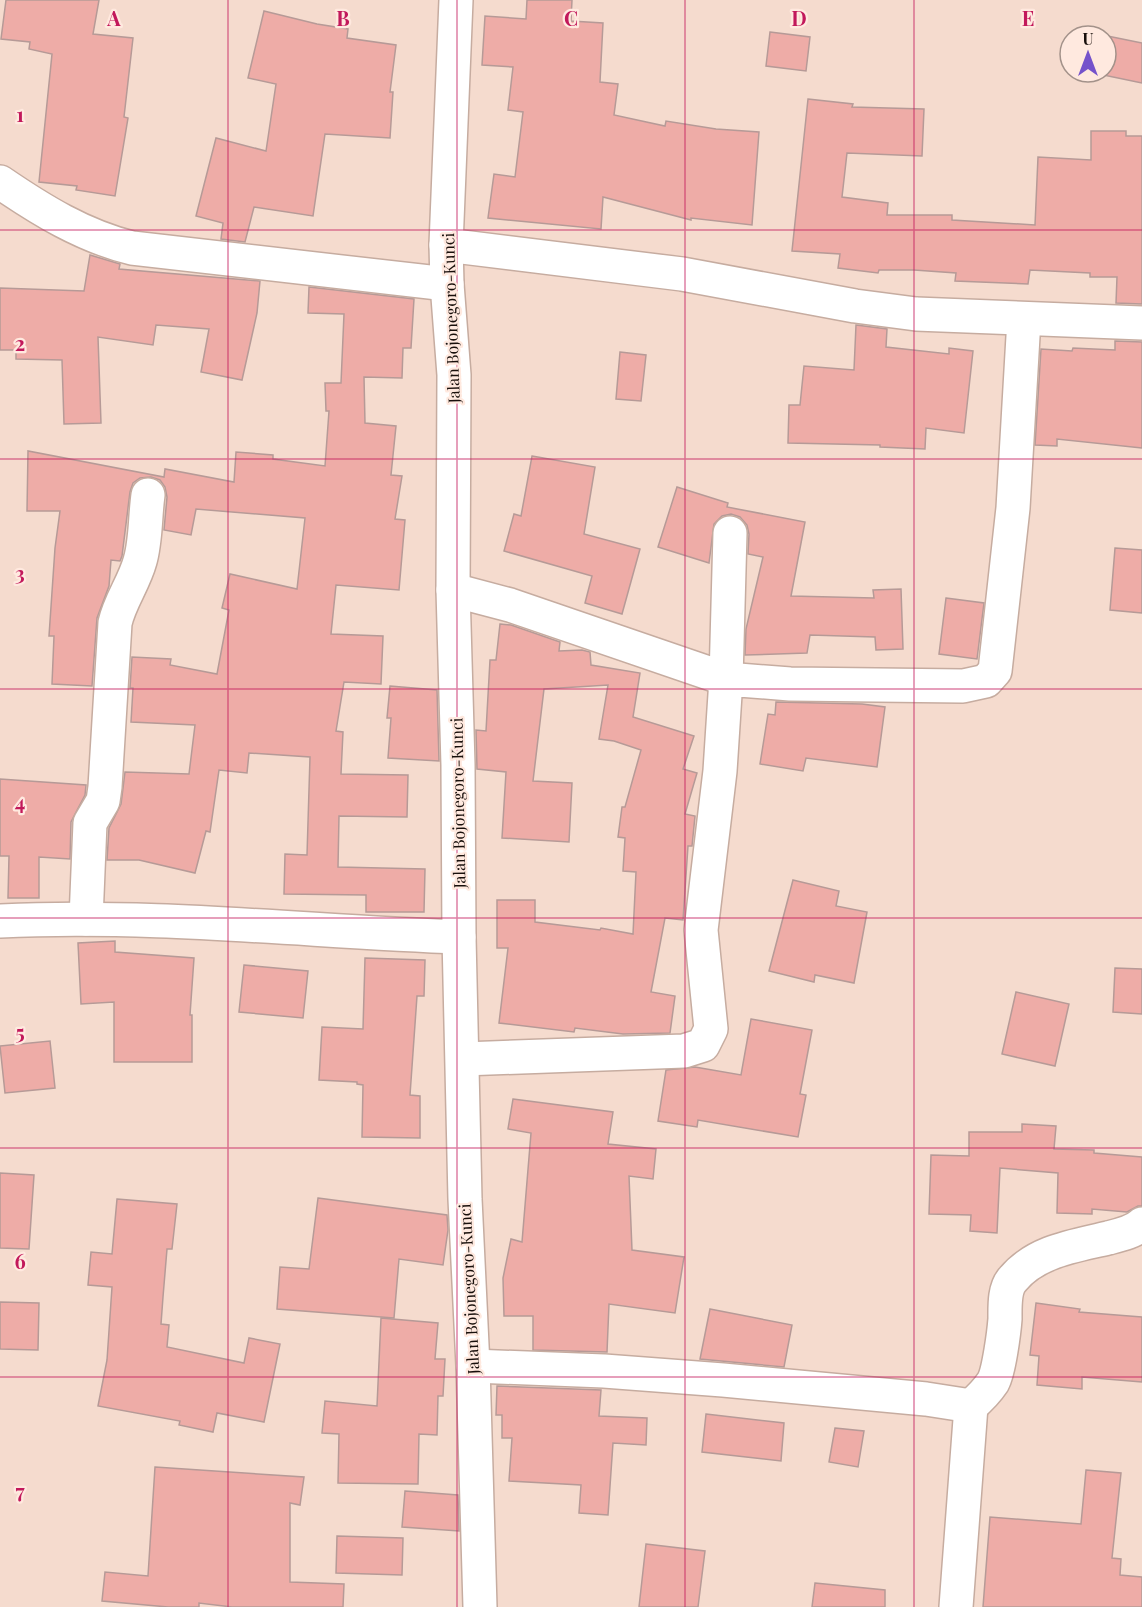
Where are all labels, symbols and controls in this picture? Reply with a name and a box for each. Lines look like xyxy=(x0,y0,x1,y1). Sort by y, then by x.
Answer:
text: A xyxy=(106,4,121,31)
text: B xyxy=(336,4,350,31)
text: C xyxy=(564,4,578,31)
text: D xyxy=(791,4,807,31)
text: E xyxy=(1022,4,1034,31)
north arrow xyxy=(1058,24,1118,84)
text: U xyxy=(1082,28,1094,49)
text: 1 xyxy=(16,100,24,127)
street label: Jalan Bojonegoro-Kunci xyxy=(437,232,464,405)
text: 2 xyxy=(15,329,25,356)
text: 3 xyxy=(15,559,25,586)
street label: Jalan Bojonegoro-Kunci xyxy=(446,717,470,890)
text: 4 xyxy=(15,788,25,815)
text: 5 xyxy=(15,1018,25,1045)
street label: Jalan Bojonegoro-Kunci xyxy=(454,1203,484,1376)
text: 6 xyxy=(14,1247,26,1274)
text: 7 xyxy=(15,1477,25,1504)

